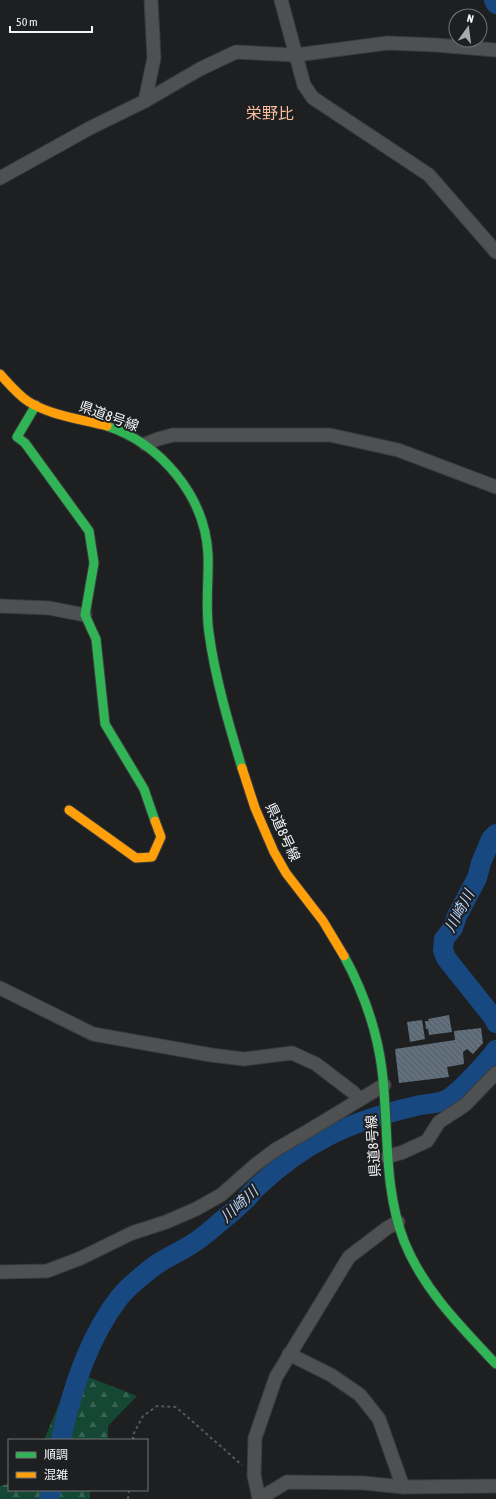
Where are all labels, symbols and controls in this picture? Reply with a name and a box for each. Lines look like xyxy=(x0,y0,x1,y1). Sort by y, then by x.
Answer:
scale bar xyxy=(10,8,92,34)
north arrow xyxy=(448,8,488,48)
text: N xyxy=(466,12,475,25)
text: 50 m xyxy=(16,15,38,29)
district label: 栄野比 xyxy=(246,104,294,122)
street label: 県道8号線 xyxy=(77,398,141,434)
street label: 県道8号線 xyxy=(263,800,303,864)
water label: 川崎川 xyxy=(441,885,478,935)
street label: 県道8号線 xyxy=(363,1114,383,1178)
water label: 川崎川 xyxy=(217,1181,263,1226)
legend xyxy=(8,1439,148,1491)
text: 順調 xyxy=(44,1448,68,1462)
text: 混雑 xyxy=(44,1468,68,1482)

